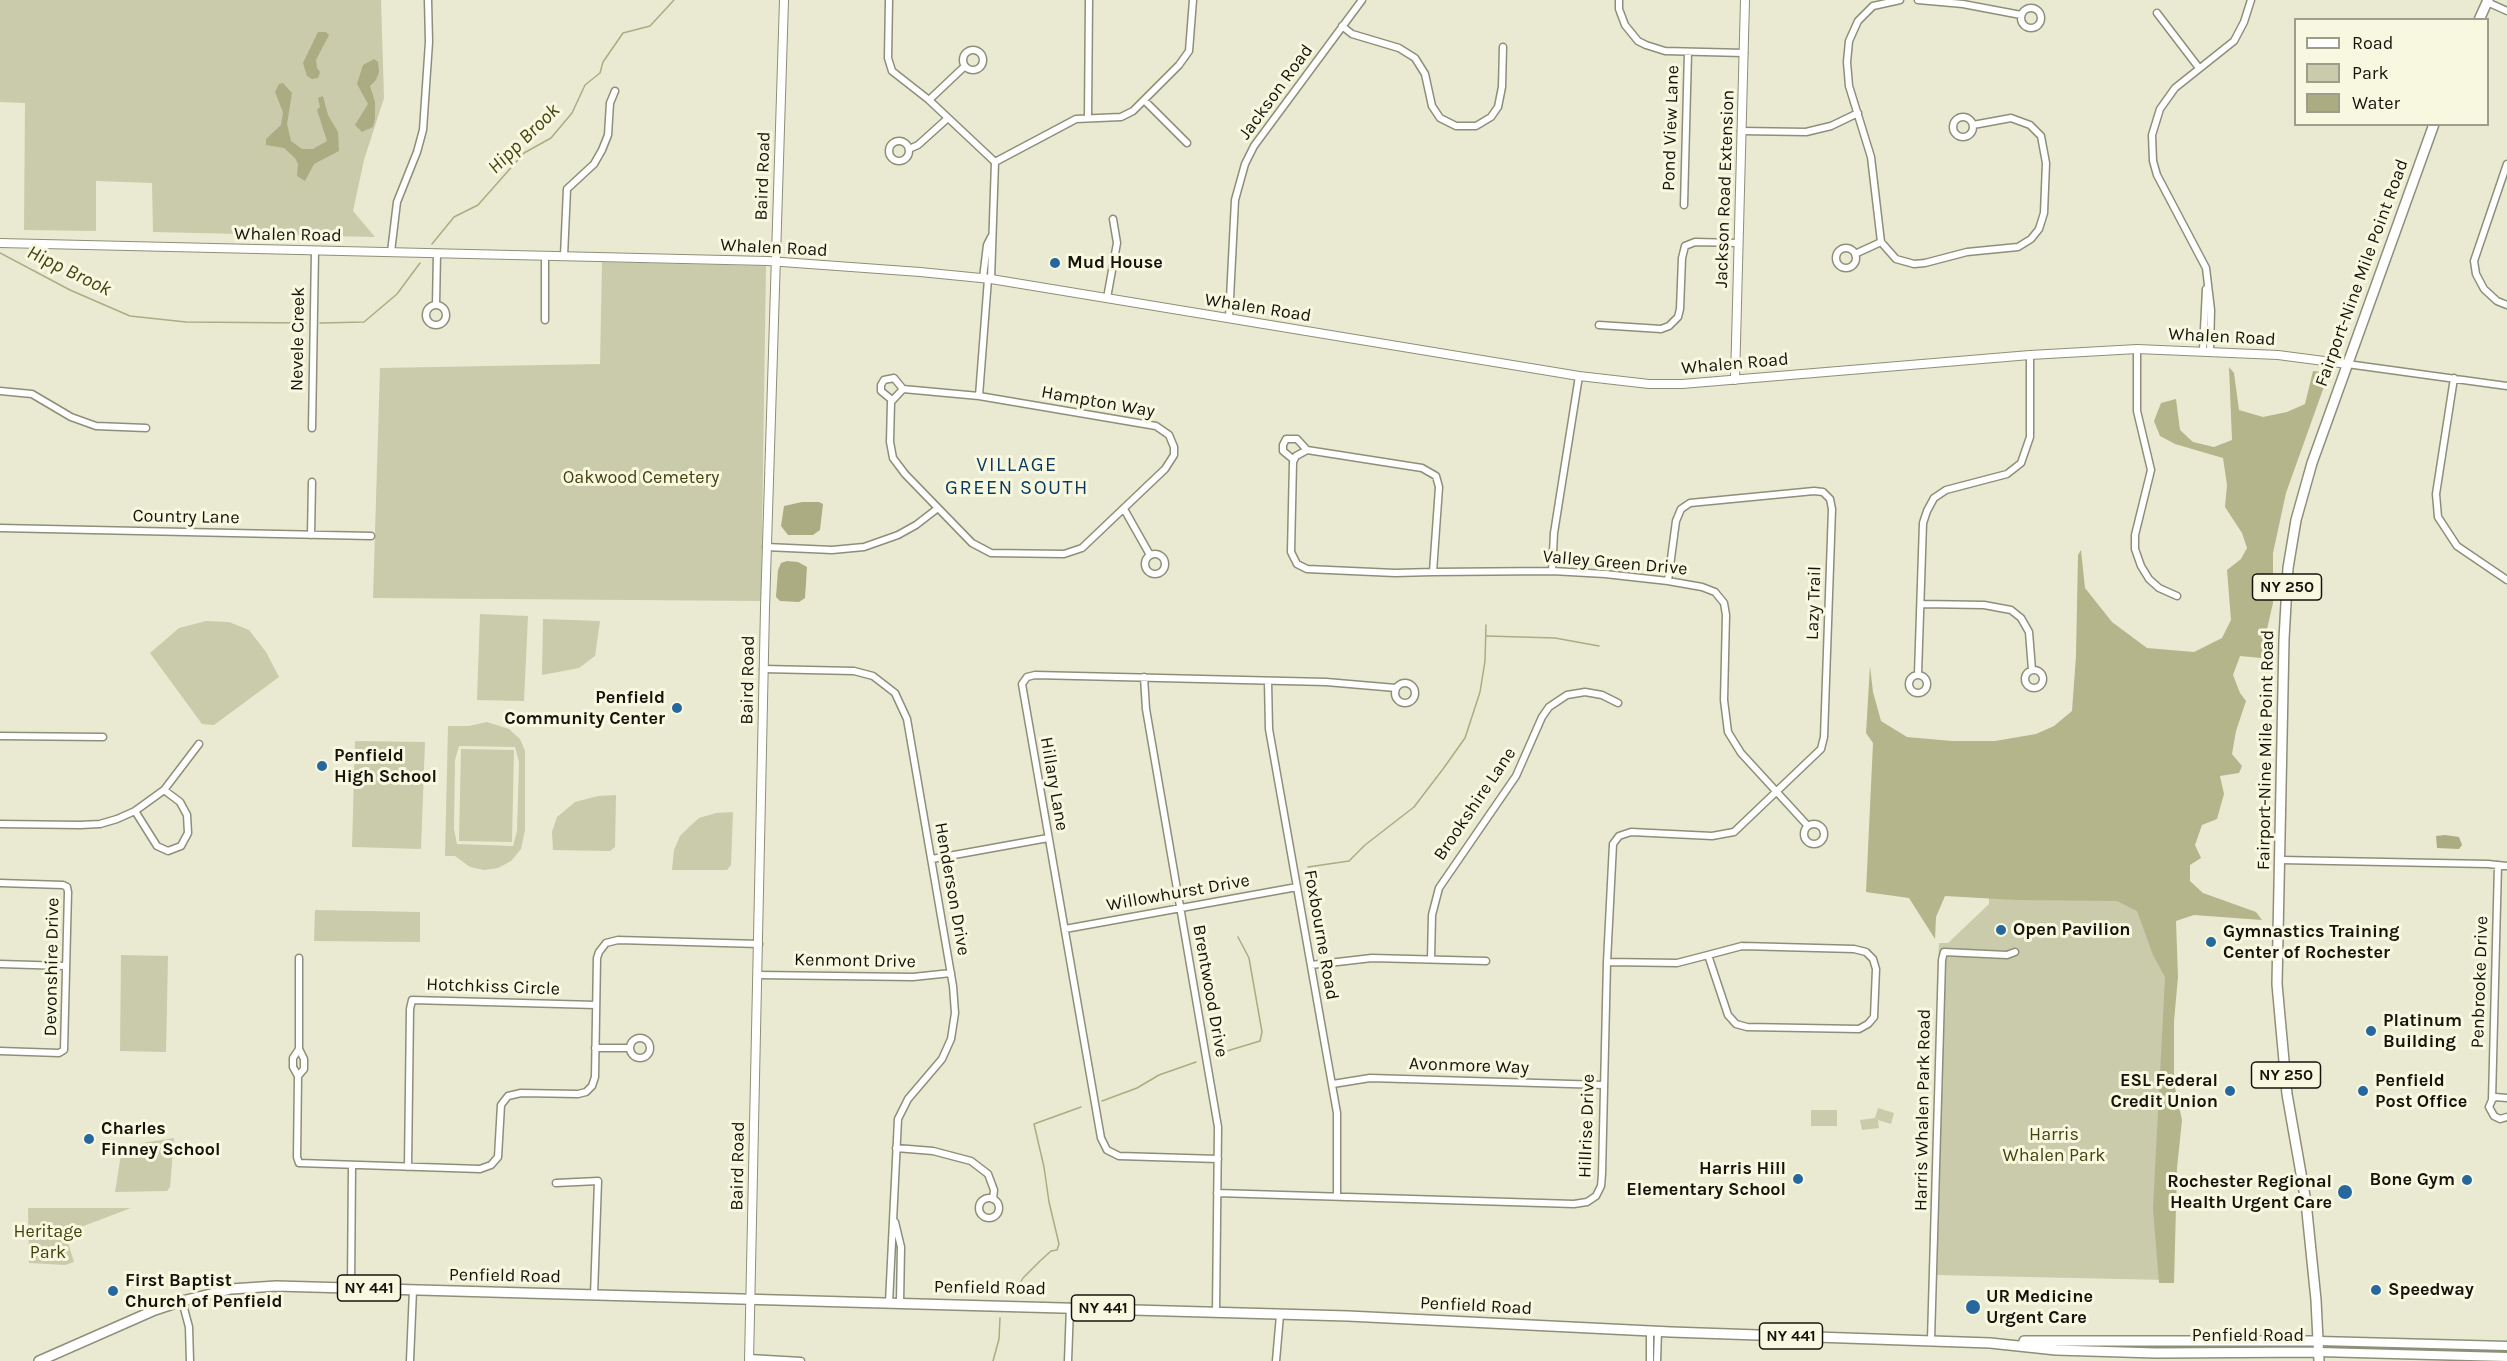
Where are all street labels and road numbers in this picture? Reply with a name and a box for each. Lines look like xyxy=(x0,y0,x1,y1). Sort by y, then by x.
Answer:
street label: Jackson Road xyxy=(1234,40,1318,144)
street label: Pond View Lane xyxy=(1658,65,1684,191)
street label: Jackson Road Extension xyxy=(1711,89,1739,289)
street label: Baird Road xyxy=(751,131,775,221)
street label: Fairport-Nine Mile Point Road xyxy=(2311,156,2413,390)
street label: Whalen Road xyxy=(234,223,342,247)
street label: Whalen Road xyxy=(720,234,828,262)
street label: Nevele Creek xyxy=(286,287,310,391)
street label: Whalen Road xyxy=(1203,289,1313,327)
street label: Whalen Road xyxy=(2168,323,2276,351)
street label: Whalen Road xyxy=(1680,349,1790,379)
street label: Hampton Way xyxy=(1040,381,1156,423)
street label: Country Lane xyxy=(132,505,240,529)
street label: Valley Green Drive xyxy=(1542,546,1688,580)
street label: Lazy Trail xyxy=(1802,566,1826,640)
road number: NY 250 xyxy=(2252,574,2322,600)
street label: Fairport-Nine Mile Point Road xyxy=(2253,630,2279,870)
street label: Baird Road xyxy=(736,635,760,725)
street label: Hillary Lane xyxy=(1035,735,1073,833)
street label: Brookshire Lane xyxy=(1429,743,1521,865)
street label: Henderson Drive xyxy=(930,821,974,957)
street label: Foxbourne Road xyxy=(1299,868,1343,1002)
street label: Willowhurst Drive xyxy=(1105,870,1251,916)
street label: Devonshire Drive xyxy=(40,898,64,1036)
street label: Penbrooke Drive xyxy=(2467,915,2493,1049)
street label: Brentwood Drive xyxy=(1188,923,1232,1059)
street label: Kenmont Drive xyxy=(794,949,916,973)
street label: Hotchkiss Circle xyxy=(426,974,560,1000)
street label: Harris Whalen Park Road xyxy=(1910,1009,1936,1211)
street label: Avonmore Way xyxy=(1409,1053,1529,1079)
road number: NY 250 xyxy=(2252,1062,2320,1088)
street label: Hillrise Drive xyxy=(1574,1073,1600,1179)
street label: Baird Road xyxy=(726,1121,750,1211)
street label: Penfield Road xyxy=(449,1264,561,1288)
road number: NY 441 xyxy=(338,1275,400,1301)
street label: Penfield Road xyxy=(934,1276,1046,1300)
street label: Penfield Road xyxy=(1419,1292,1533,1320)
road number: NY 441 xyxy=(1072,1295,1134,1321)
road number: NY 441 xyxy=(1760,1323,1822,1349)
street label: Penfield Road xyxy=(2192,1325,2304,1347)

